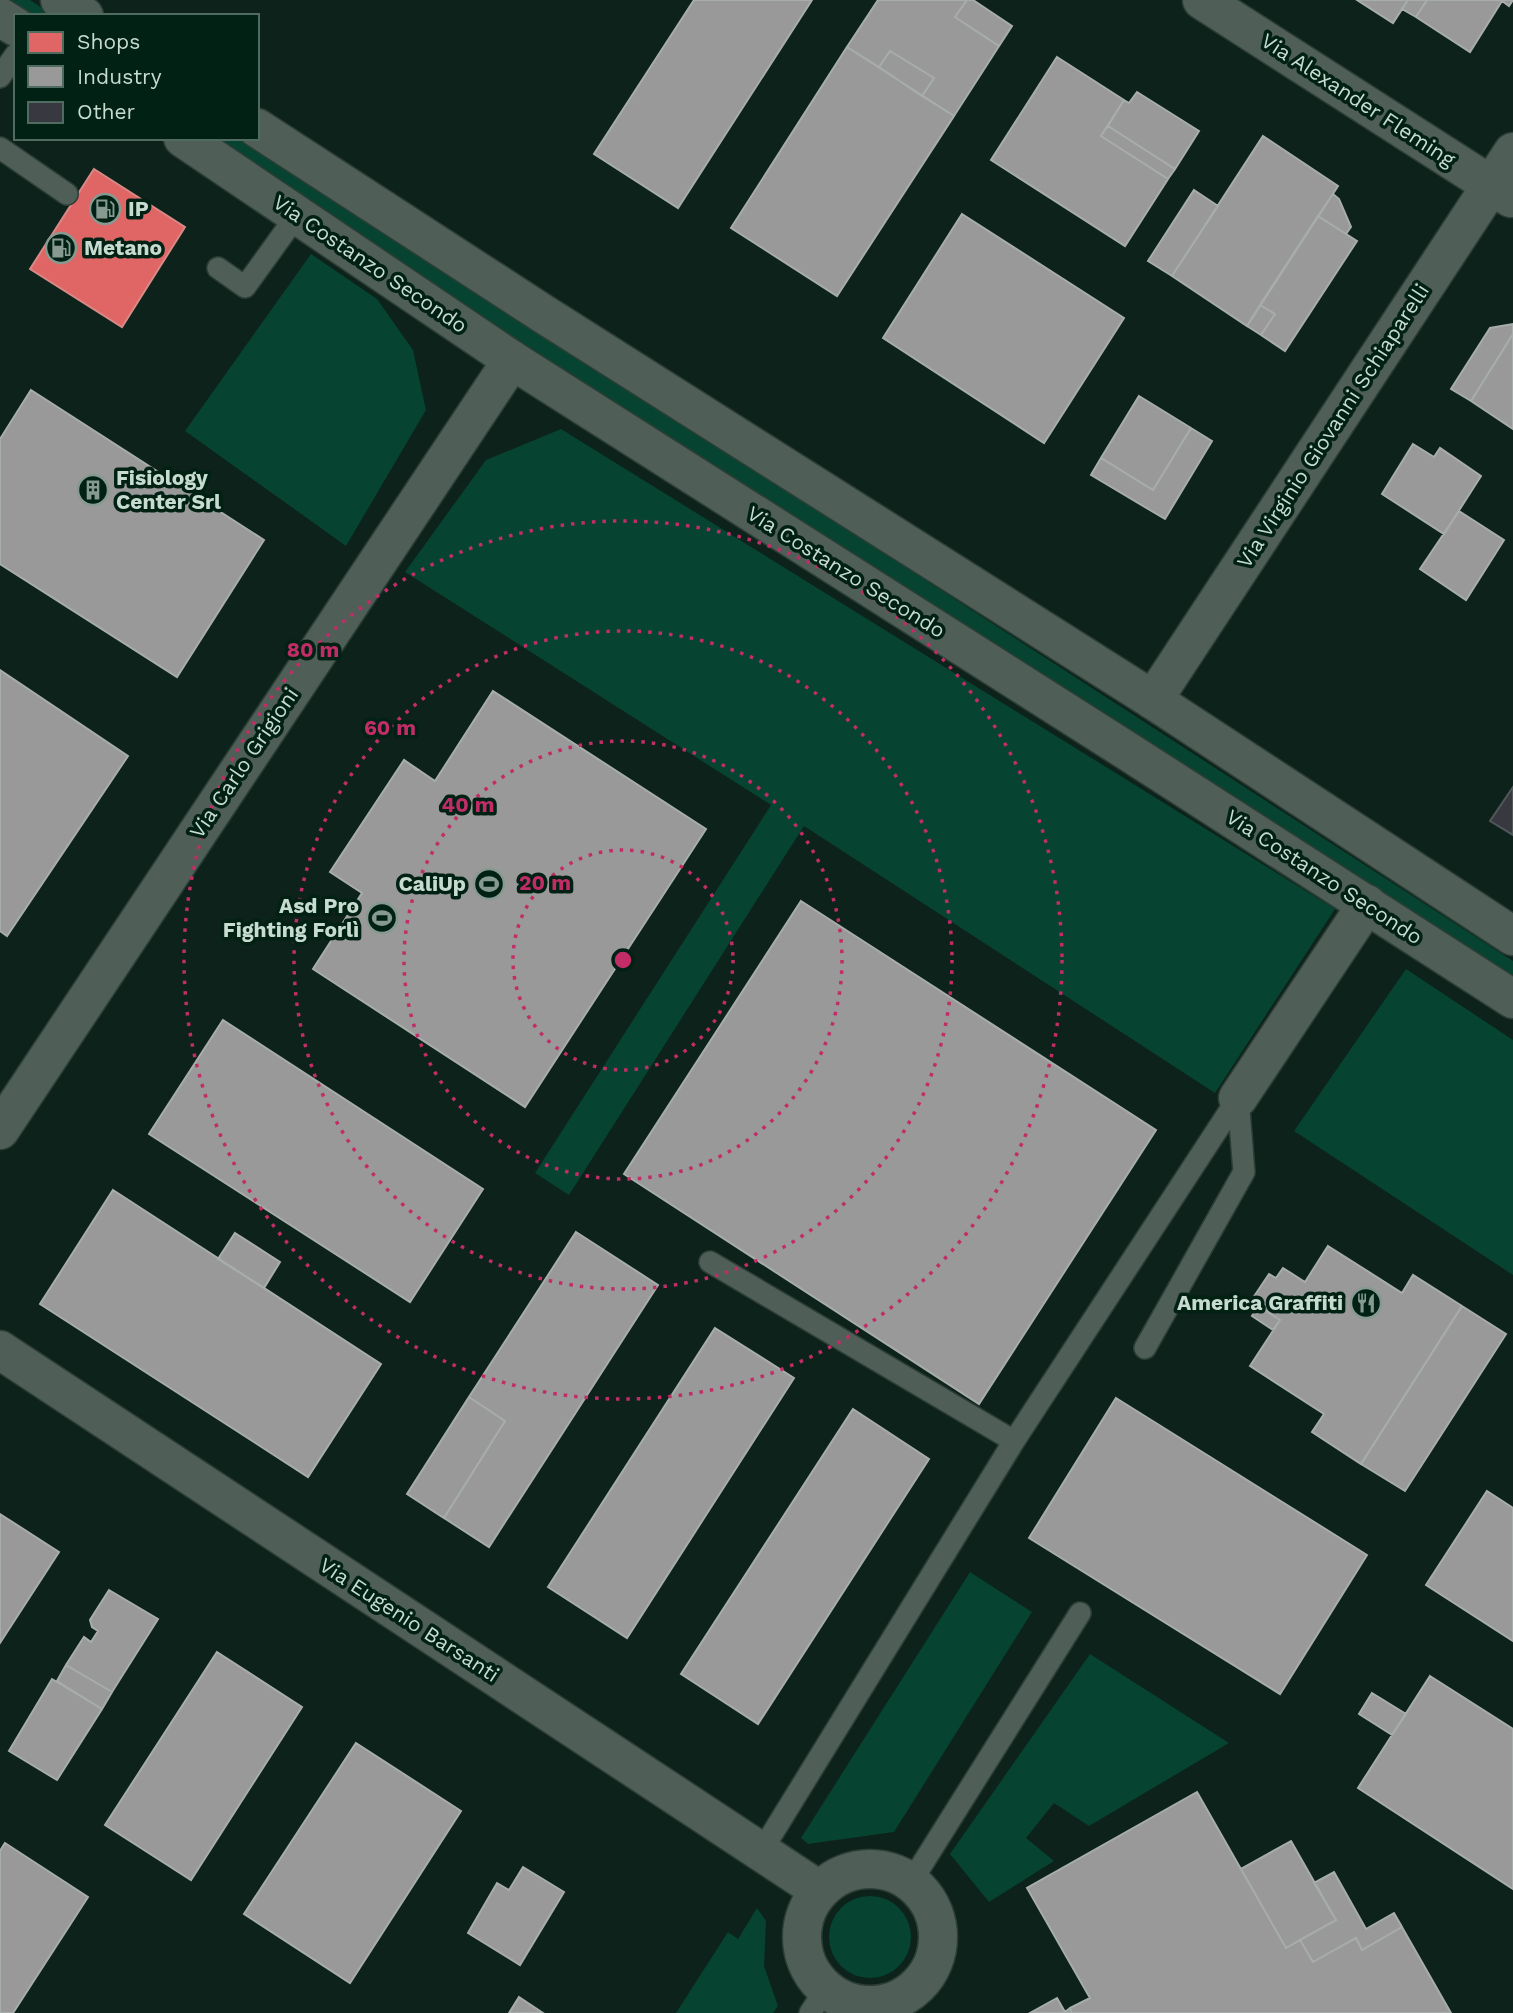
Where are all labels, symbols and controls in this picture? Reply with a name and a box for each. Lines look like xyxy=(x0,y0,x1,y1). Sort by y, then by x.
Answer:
legend xyxy=(14,14,259,140)
street label: Via Alexander Fleming xyxy=(1257,27,1461,172)
text: Shops xyxy=(77,29,140,54)
text: Industry xyxy=(77,64,162,89)
text: Other xyxy=(77,99,136,124)
street label: Via Costanzo Secondo xyxy=(268,189,472,338)
fuel station icon: IP xyxy=(88,192,122,226)
place label: IP xyxy=(128,196,149,221)
fuel station icon: Metano xyxy=(44,231,78,265)
place label: Metano xyxy=(84,235,162,260)
street label: Via Virginio Giovanni Schiaparelli xyxy=(1231,279,1434,572)
place label: Fisiology Center Srl xyxy=(116,465,221,514)
building icon: Fisiology Center Srl xyxy=(76,473,110,507)
street label: Via Costanzo Secondo xyxy=(743,500,950,643)
text: 80 m xyxy=(287,637,339,662)
street label: Via Carlo Grigioni xyxy=(184,683,303,843)
text: 60 m xyxy=(364,715,416,740)
text: 40 m xyxy=(442,792,494,817)
street label: Via Costanzo Secondo xyxy=(1221,804,1427,949)
sports icon: CaliUp xyxy=(472,867,506,901)
text: 20 m xyxy=(519,870,571,895)
place label: CaliUp xyxy=(399,871,466,896)
place label: Asd Pro Fighting Forlì xyxy=(223,893,359,942)
sports icon: Asd Pro Fighting Forlì xyxy=(365,901,399,935)
centre of rings xyxy=(611,948,635,972)
restaurant icon: America Graffiti xyxy=(1349,1286,1383,1320)
place label: America Graffiti xyxy=(1177,1290,1343,1315)
street label: Via Eugenio Barsanti xyxy=(315,1552,504,1687)

